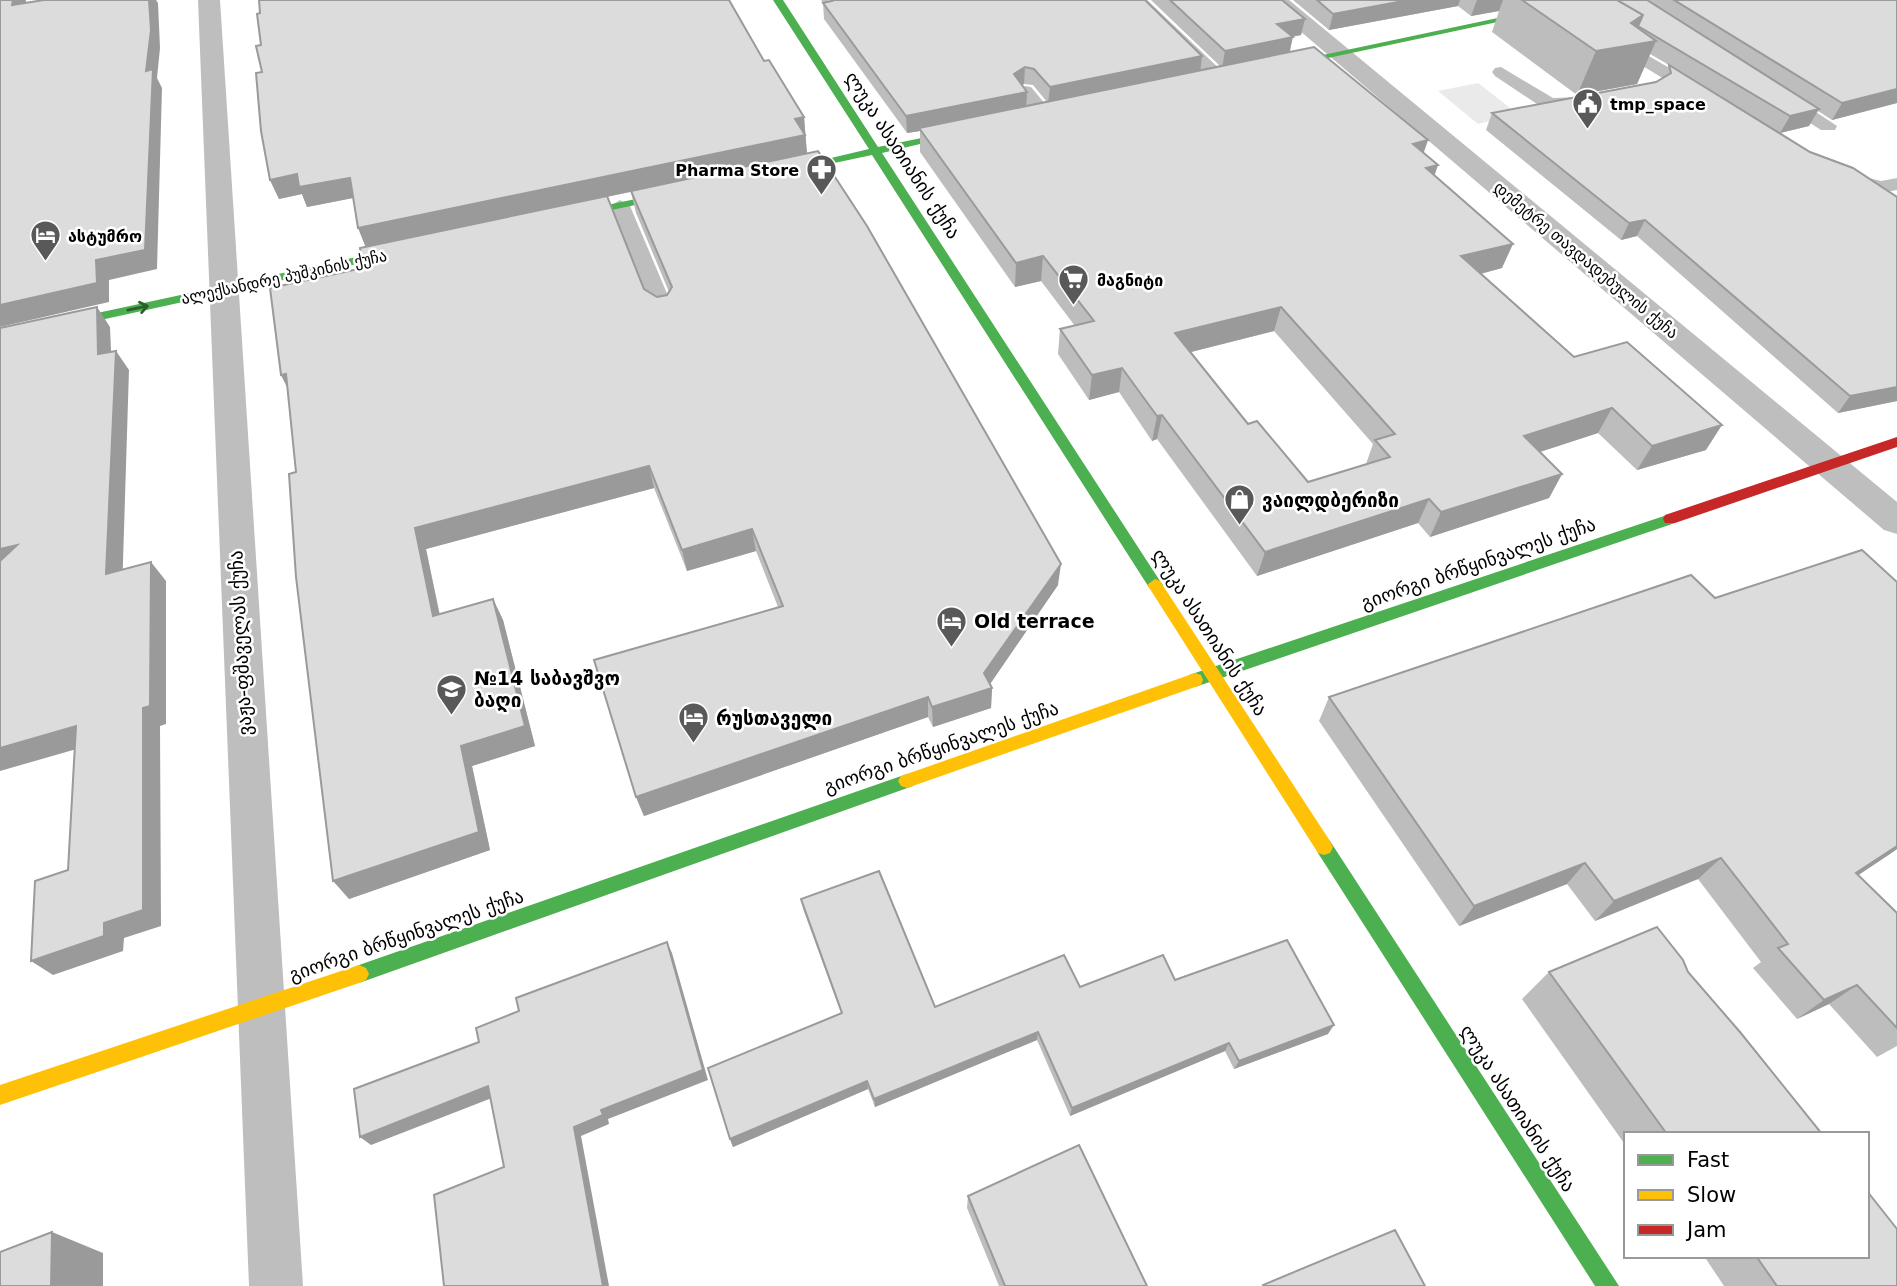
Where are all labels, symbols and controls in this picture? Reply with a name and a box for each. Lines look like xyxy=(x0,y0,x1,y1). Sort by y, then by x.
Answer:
street label: ლუკა ასათიანის ქუჩა xyxy=(840,67,965,243)
public building icon: tmp_space xyxy=(1570,87,1604,131)
place label: tmp_space xyxy=(1610,95,1706,114)
pharmacy icon: Pharma Store xyxy=(805,153,839,197)
place label: Pharma Store xyxy=(675,161,799,180)
street label: დემეტრე თავდადებულის ქუჩა xyxy=(1490,177,1682,343)
hotel icon: ასტუმრო xyxy=(28,219,62,263)
place label: ასტუმრო xyxy=(68,227,142,246)
street label: ალექსანდრე პუშკინის ქუჩა xyxy=(179,246,389,308)
supermarket icon: მაგნიტი xyxy=(1057,263,1091,307)
place label: მაგნიტი xyxy=(1097,271,1163,290)
one-way arrow xyxy=(126,300,149,314)
shop icon: ვაილდბერიზი xyxy=(1222,483,1256,527)
place label: ვაილდბერიზი xyxy=(1262,489,1399,512)
street label: გიორგი ბრწყინვალეს ქუჩა xyxy=(1358,512,1599,615)
street label: ლუკა ასათიანის ქუჩა xyxy=(1147,544,1272,720)
street label: ვაჟა-ფშაველას ქუჩა xyxy=(224,550,257,736)
hotel icon: Old terrace xyxy=(934,604,968,648)
place label: Old terrace xyxy=(974,610,1095,632)
place label: №14 საბავშვო ბაღი xyxy=(474,667,620,712)
school or university icon: №14 საბავშვო ბაღი xyxy=(434,672,468,716)
street label: გიორგი ბრწყინვალეს ქუჩა xyxy=(821,696,1062,799)
hotel icon: რუსთაველი xyxy=(676,701,710,745)
place label: რუსთაველი xyxy=(716,707,832,730)
street label: გიორგი ბრწყინვალეს ქუჩა xyxy=(286,884,527,987)
street label: ლუკა ასათიანის ქუჩა xyxy=(1455,1020,1580,1196)
legend xyxy=(1624,1132,1869,1258)
text: Fast xyxy=(1687,1148,1729,1172)
text: Slow xyxy=(1687,1183,1736,1207)
text: Jam xyxy=(1685,1218,1727,1242)

